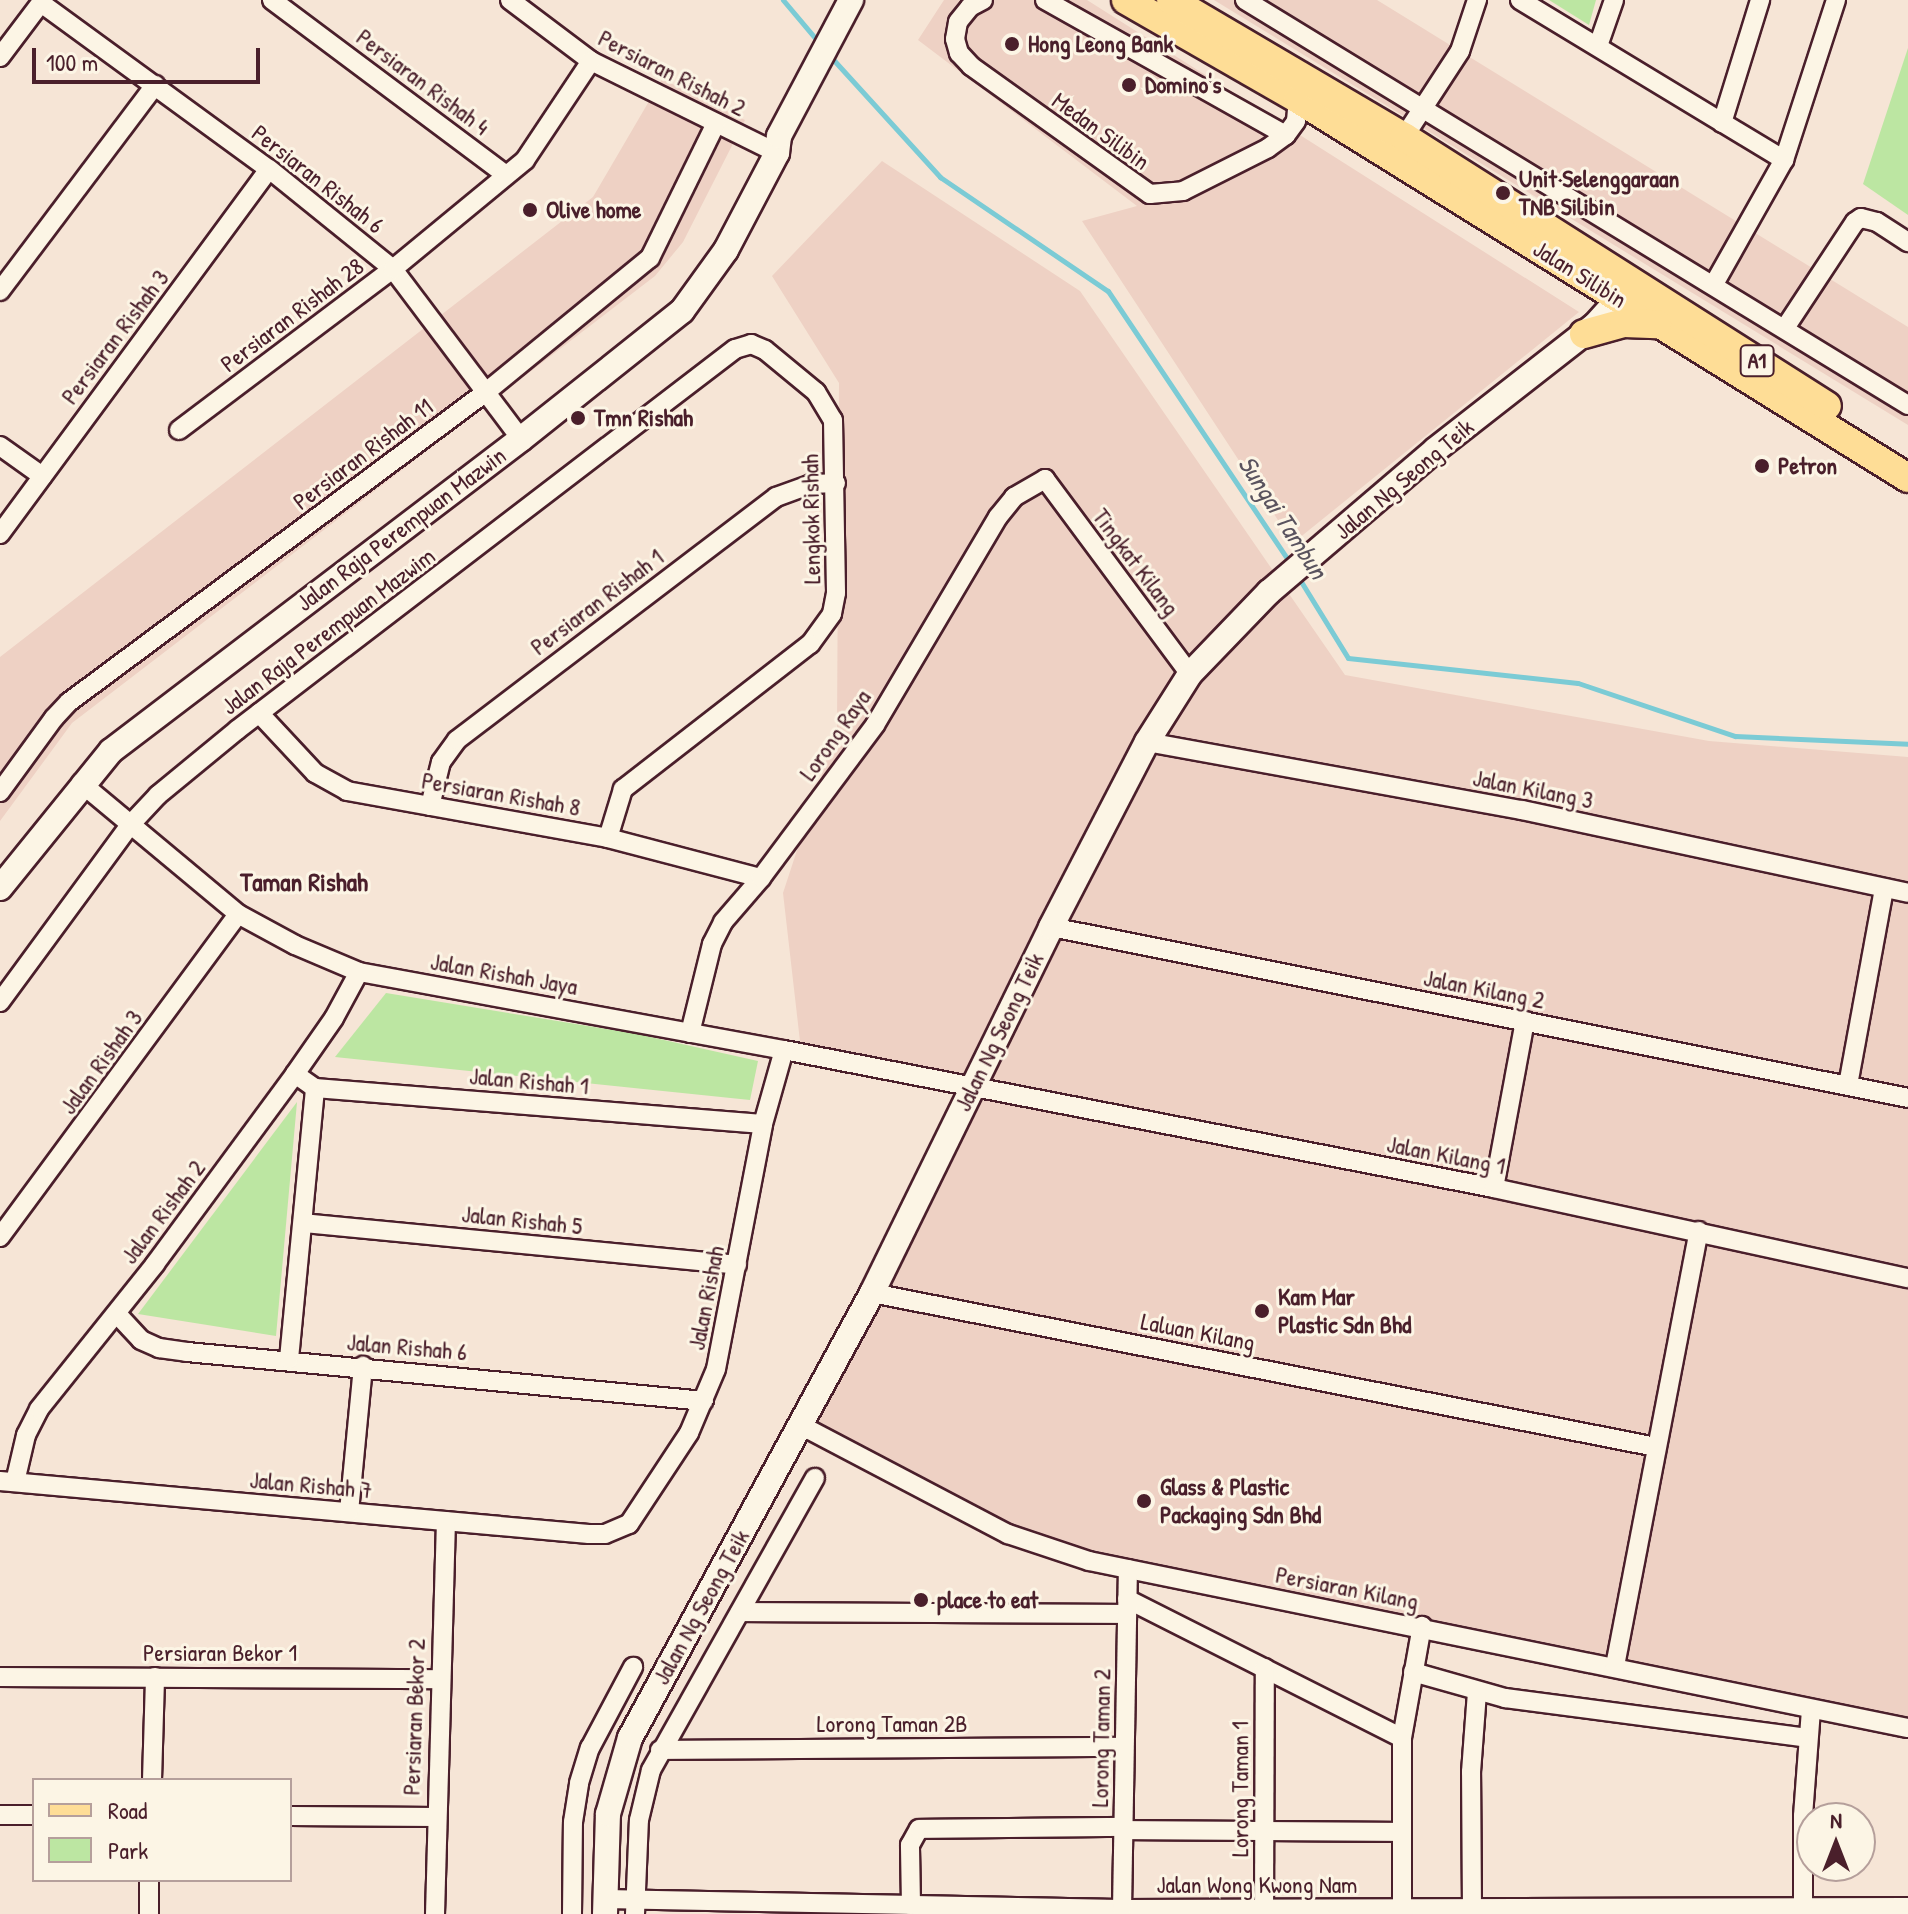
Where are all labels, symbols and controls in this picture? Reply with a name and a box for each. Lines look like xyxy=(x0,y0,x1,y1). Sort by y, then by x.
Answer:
street label: Persiaran Rishah 4 xyxy=(351,23,495,141)
street label: Persiaran Rishah 2 xyxy=(594,24,750,122)
place label: Hong Leong Bank xyxy=(1028,30,1174,58)
scale bar xyxy=(36,32,264,82)
marker: Hong Leong Bank xyxy=(1003,35,1021,53)
text: 100 m xyxy=(46,46,98,78)
place label: Domino's xyxy=(1145,71,1221,99)
marker: Domino's xyxy=(1120,76,1138,94)
street label: Medan Silibin xyxy=(1047,86,1155,176)
street label: Persiaran Rishah 6 xyxy=(246,119,390,239)
place label: Unit Selenggaraan TNB Silibin xyxy=(1519,165,1679,221)
marker: Unit Selenggaraan TNB Silibin xyxy=(1494,184,1512,202)
place label: Olive home xyxy=(546,196,641,224)
marker: Olive home xyxy=(521,201,539,219)
street label: Jalan Silibin xyxy=(1528,234,1632,314)
street label: Persiaran Rishah 28 xyxy=(215,252,369,378)
street label: Persiaran Rishah 3 xyxy=(55,264,175,410)
road number: A1 xyxy=(1739,343,1775,379)
street label: Persiaran Rishah 11 xyxy=(287,392,439,516)
place label: Tmn Rishah xyxy=(594,404,693,432)
marker: Tmn Rishah xyxy=(569,409,587,427)
street label: Jalan Ng Seong Teik xyxy=(1329,412,1479,546)
street label: Jalan Raja Perempuan Mazwin xyxy=(291,441,511,617)
water label: Sungai Tambun xyxy=(1232,450,1334,584)
place label: Petron xyxy=(1778,452,1837,480)
street label: Lengkok Rishah xyxy=(795,454,827,584)
marker: Petron xyxy=(1753,457,1771,475)
street label: Tingkat Kilang xyxy=(1086,503,1186,621)
street label: Jalan Raja Perempuan Mazwim xyxy=(216,541,440,721)
street label: Persiaran Rishah 1 xyxy=(525,543,669,661)
street label: Lorong Raya xyxy=(793,684,877,786)
street label: Jalan Kilang 3 xyxy=(1470,763,1596,815)
street label: Persiaran Rishah 8 xyxy=(420,766,582,822)
district label: Taman Rishah xyxy=(240,866,368,898)
street label: Jalan Rishah Jaya xyxy=(428,947,580,1001)
street label: Jalan Ng Seong Teik xyxy=(948,948,1050,1116)
street label: Jalan Kilang 2 xyxy=(1421,963,1547,1015)
street label: Jalan Rishah 3 xyxy=(54,1004,148,1120)
street label: Jalan Rishah 1 xyxy=(468,1061,590,1101)
street label: Jalan Kilang 1 xyxy=(1384,1129,1508,1181)
street label: Jalan Rishah 2 xyxy=(115,1155,211,1269)
street label: Jalan Rishah 5 xyxy=(460,1199,584,1241)
street label: Jalan Rishah xyxy=(682,1243,730,1353)
place label: Kam Mar Plastic Sdn Bhd xyxy=(1278,1283,1411,1339)
marker: Kam Mar Plastic Sdn Bhd xyxy=(1253,1302,1271,1320)
street label: Laluan Kilang xyxy=(1139,1307,1257,1357)
street label: Jalan Rishah 6 xyxy=(346,1327,468,1367)
street label: Jalan Rishah 7 xyxy=(249,1465,373,1505)
place label: Glass & Plastic Packaging Sdn Bhd xyxy=(1160,1473,1321,1529)
marker: Glass & Plastic Packaging Sdn Bhd xyxy=(1135,1492,1153,1510)
street label: Jalan Ng Seong Teik xyxy=(647,1524,755,1690)
street label: Persiaran Kilang xyxy=(1273,1560,1421,1616)
place label: place to eat xyxy=(937,1586,1038,1614)
marker: place to eat xyxy=(912,1591,930,1609)
street label: Persiaran Bekor 2 xyxy=(397,1638,431,1796)
street label: Persiaran Bekor 1 xyxy=(143,1639,297,1667)
street label: Lorong Taman 2 xyxy=(1085,1668,1117,1808)
street label: Lorong Taman 2B xyxy=(817,1710,967,1738)
street label: Lorong Taman 1 xyxy=(1226,1721,1254,1857)
legend xyxy=(32,1778,292,1882)
text: Road xyxy=(108,1794,147,1826)
north arrow xyxy=(1796,1802,1876,1882)
text: N xyxy=(1830,1805,1842,1835)
text: Park xyxy=(108,1834,148,1866)
street label: Jalan Wong Kwong Nam xyxy=(1157,1871,1357,1899)

